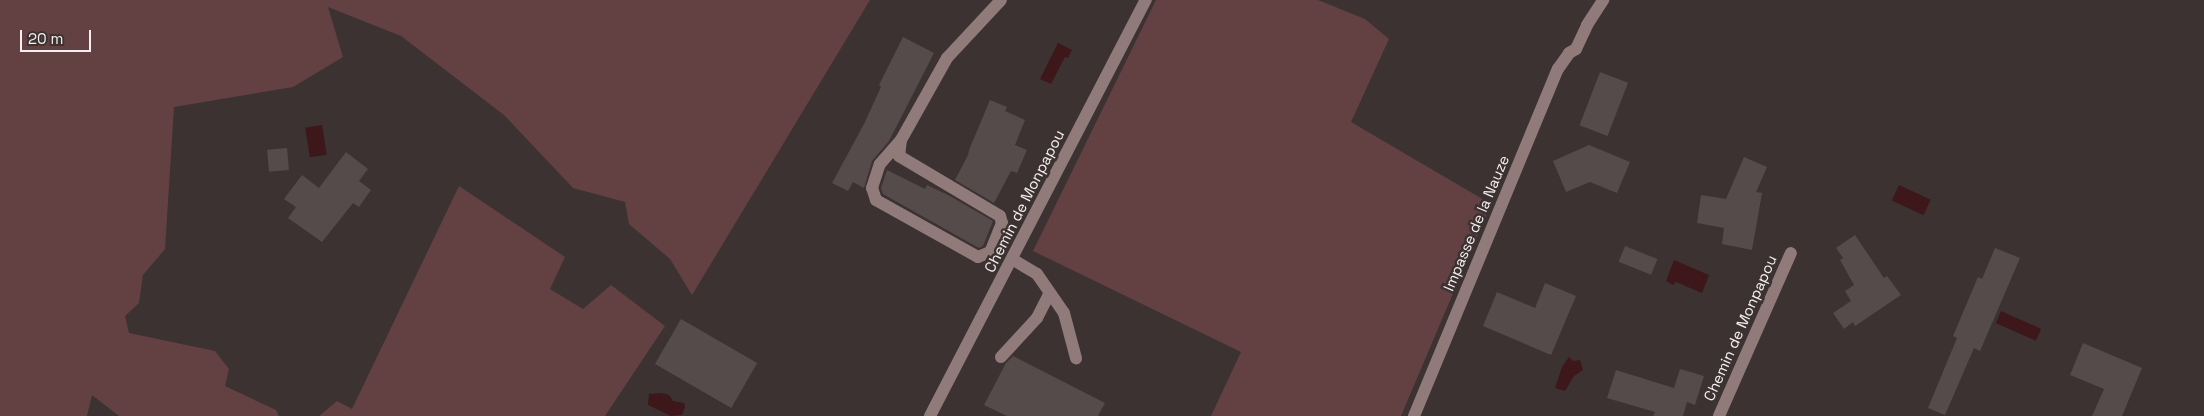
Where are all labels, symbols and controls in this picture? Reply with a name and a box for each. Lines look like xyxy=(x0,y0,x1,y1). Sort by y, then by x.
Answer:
scale bar xyxy=(22,20,94,52)
text: 20 m xyxy=(28,29,63,48)
street label: Chemin de Monpapou xyxy=(980,127,1068,275)
street label: Impasse de la Nauze xyxy=(1439,152,1513,294)
street label: Chemin de Monpapou xyxy=(1700,252,1780,404)

